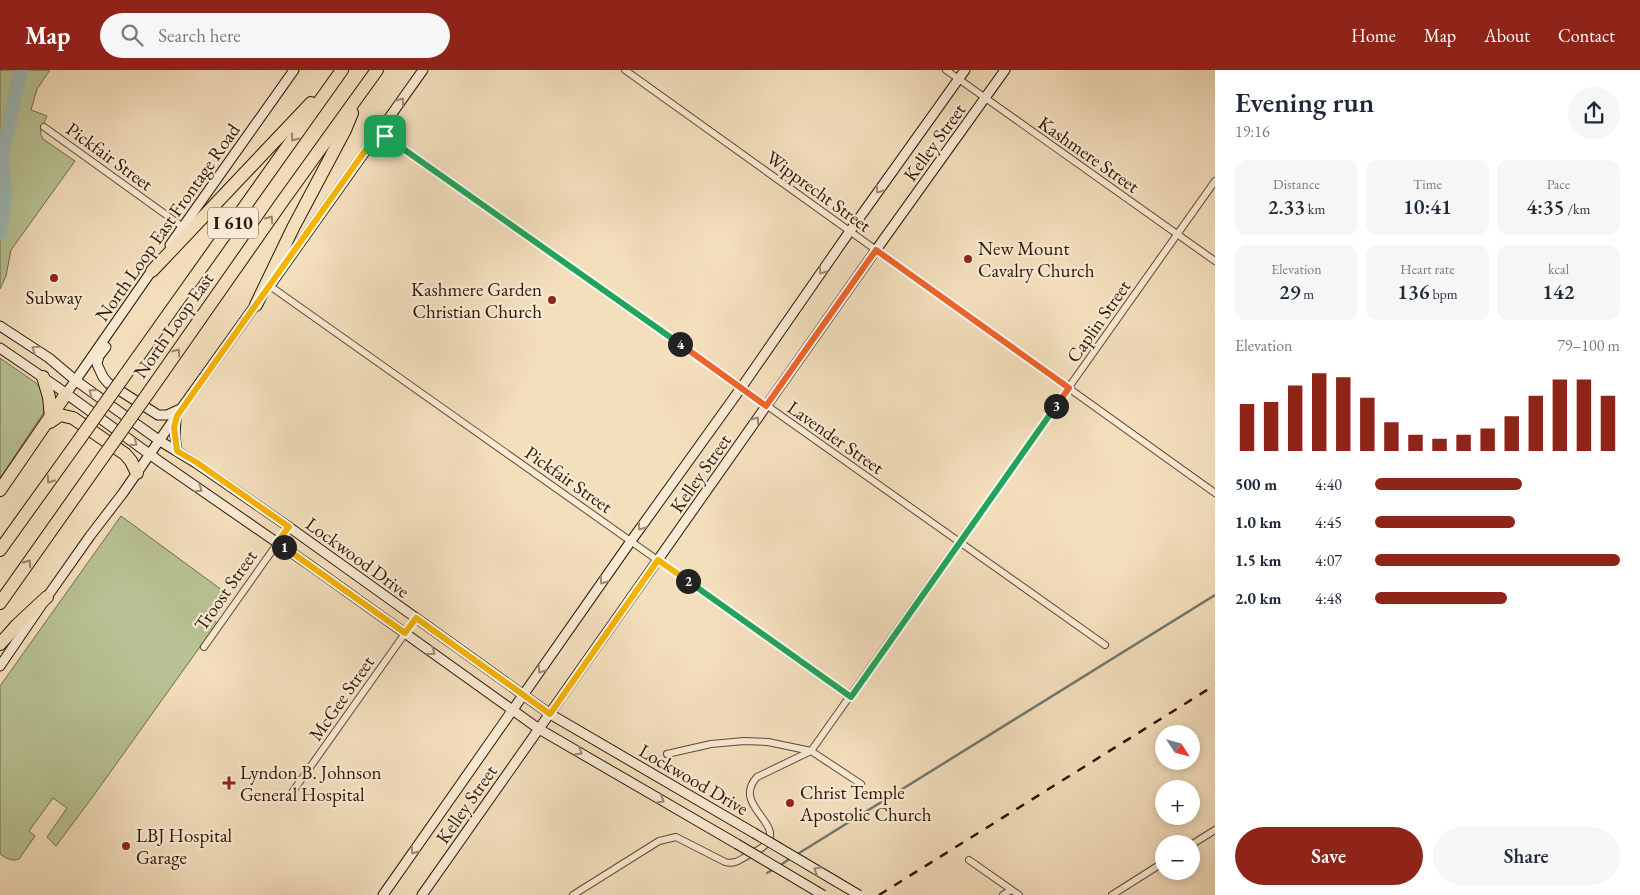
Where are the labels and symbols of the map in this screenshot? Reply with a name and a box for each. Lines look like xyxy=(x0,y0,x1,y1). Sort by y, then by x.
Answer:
one-way arrow xyxy=(395,97,404,106)
street label: Kelley Street xyxy=(898,98,971,186)
street label: Kashmere Street xyxy=(1033,110,1144,198)
pin xyxy=(364,115,406,157)
street label: Pickfair Street xyxy=(61,116,158,196)
street label: North Loop East Frontage Road xyxy=(90,119,244,325)
one-way arrow xyxy=(291,132,300,142)
street label: Wipprecht Street xyxy=(761,145,876,238)
one-way arrow xyxy=(876,184,885,194)
road number: I 610 xyxy=(208,208,258,238)
one-way arrow xyxy=(264,215,273,225)
place label: New Mount Cavalry Church xyxy=(978,236,1095,283)
marker: New Mount Cavalry Church xyxy=(962,253,974,265)
one-way arrow xyxy=(819,266,828,275)
street label: North Loop East xyxy=(128,268,218,382)
marker: Subway xyxy=(48,272,60,284)
street label: Caplin Street xyxy=(1061,275,1136,368)
place label: Kashmere Garden Christian Church xyxy=(411,277,542,324)
place label: Subway xyxy=(26,285,83,310)
marker: Kashmere Garden Christian Church xyxy=(546,294,558,306)
pin: 4 xyxy=(668,332,692,356)
one-way arrow xyxy=(31,346,41,355)
one-way arrow xyxy=(171,349,180,358)
one-way arrow xyxy=(88,389,98,398)
pin: 3 xyxy=(1044,394,1068,418)
street label: Lavender Street xyxy=(782,395,889,480)
one-way arrow xyxy=(750,416,759,426)
street label: Kelley Street xyxy=(664,429,737,518)
one-way arrow xyxy=(128,437,138,446)
street label: Pickfair Street xyxy=(520,440,617,519)
one-way arrow xyxy=(47,474,56,483)
one-way arrow xyxy=(194,482,203,492)
street label: Lockwood Drive xyxy=(301,511,415,604)
one-way arrow xyxy=(639,521,647,530)
pin: 1 xyxy=(272,534,296,560)
street label: Troost Street xyxy=(188,545,263,636)
one-way arrow xyxy=(22,559,31,569)
pin: 2 xyxy=(676,568,700,594)
one-way arrow xyxy=(600,575,609,585)
one-way arrow xyxy=(426,646,436,655)
street label: McGee Street xyxy=(303,651,380,746)
one-way arrow xyxy=(538,665,547,674)
north arrow xyxy=(1155,725,1200,770)
street label: Lockwood Drive xyxy=(634,738,753,821)
one-way arrow xyxy=(573,746,582,756)
place label: Lyndon B. Johnson General Hospital xyxy=(240,760,382,807)
street label: Kelley Street xyxy=(430,760,503,849)
marker: Lyndon B. Johnson General Hospital xyxy=(222,776,236,790)
place label: Christ Temple Apostolic Church xyxy=(799,780,932,827)
one-way arrow xyxy=(656,794,665,804)
marker: Christ Temple Apostolic Church xyxy=(784,797,796,809)
place label: LBJ Hospital Garage xyxy=(136,823,233,870)
marker: LBJ Hospital Garage xyxy=(120,840,132,852)
one-way arrow xyxy=(411,845,420,855)
one-way arrow xyxy=(813,866,822,876)

